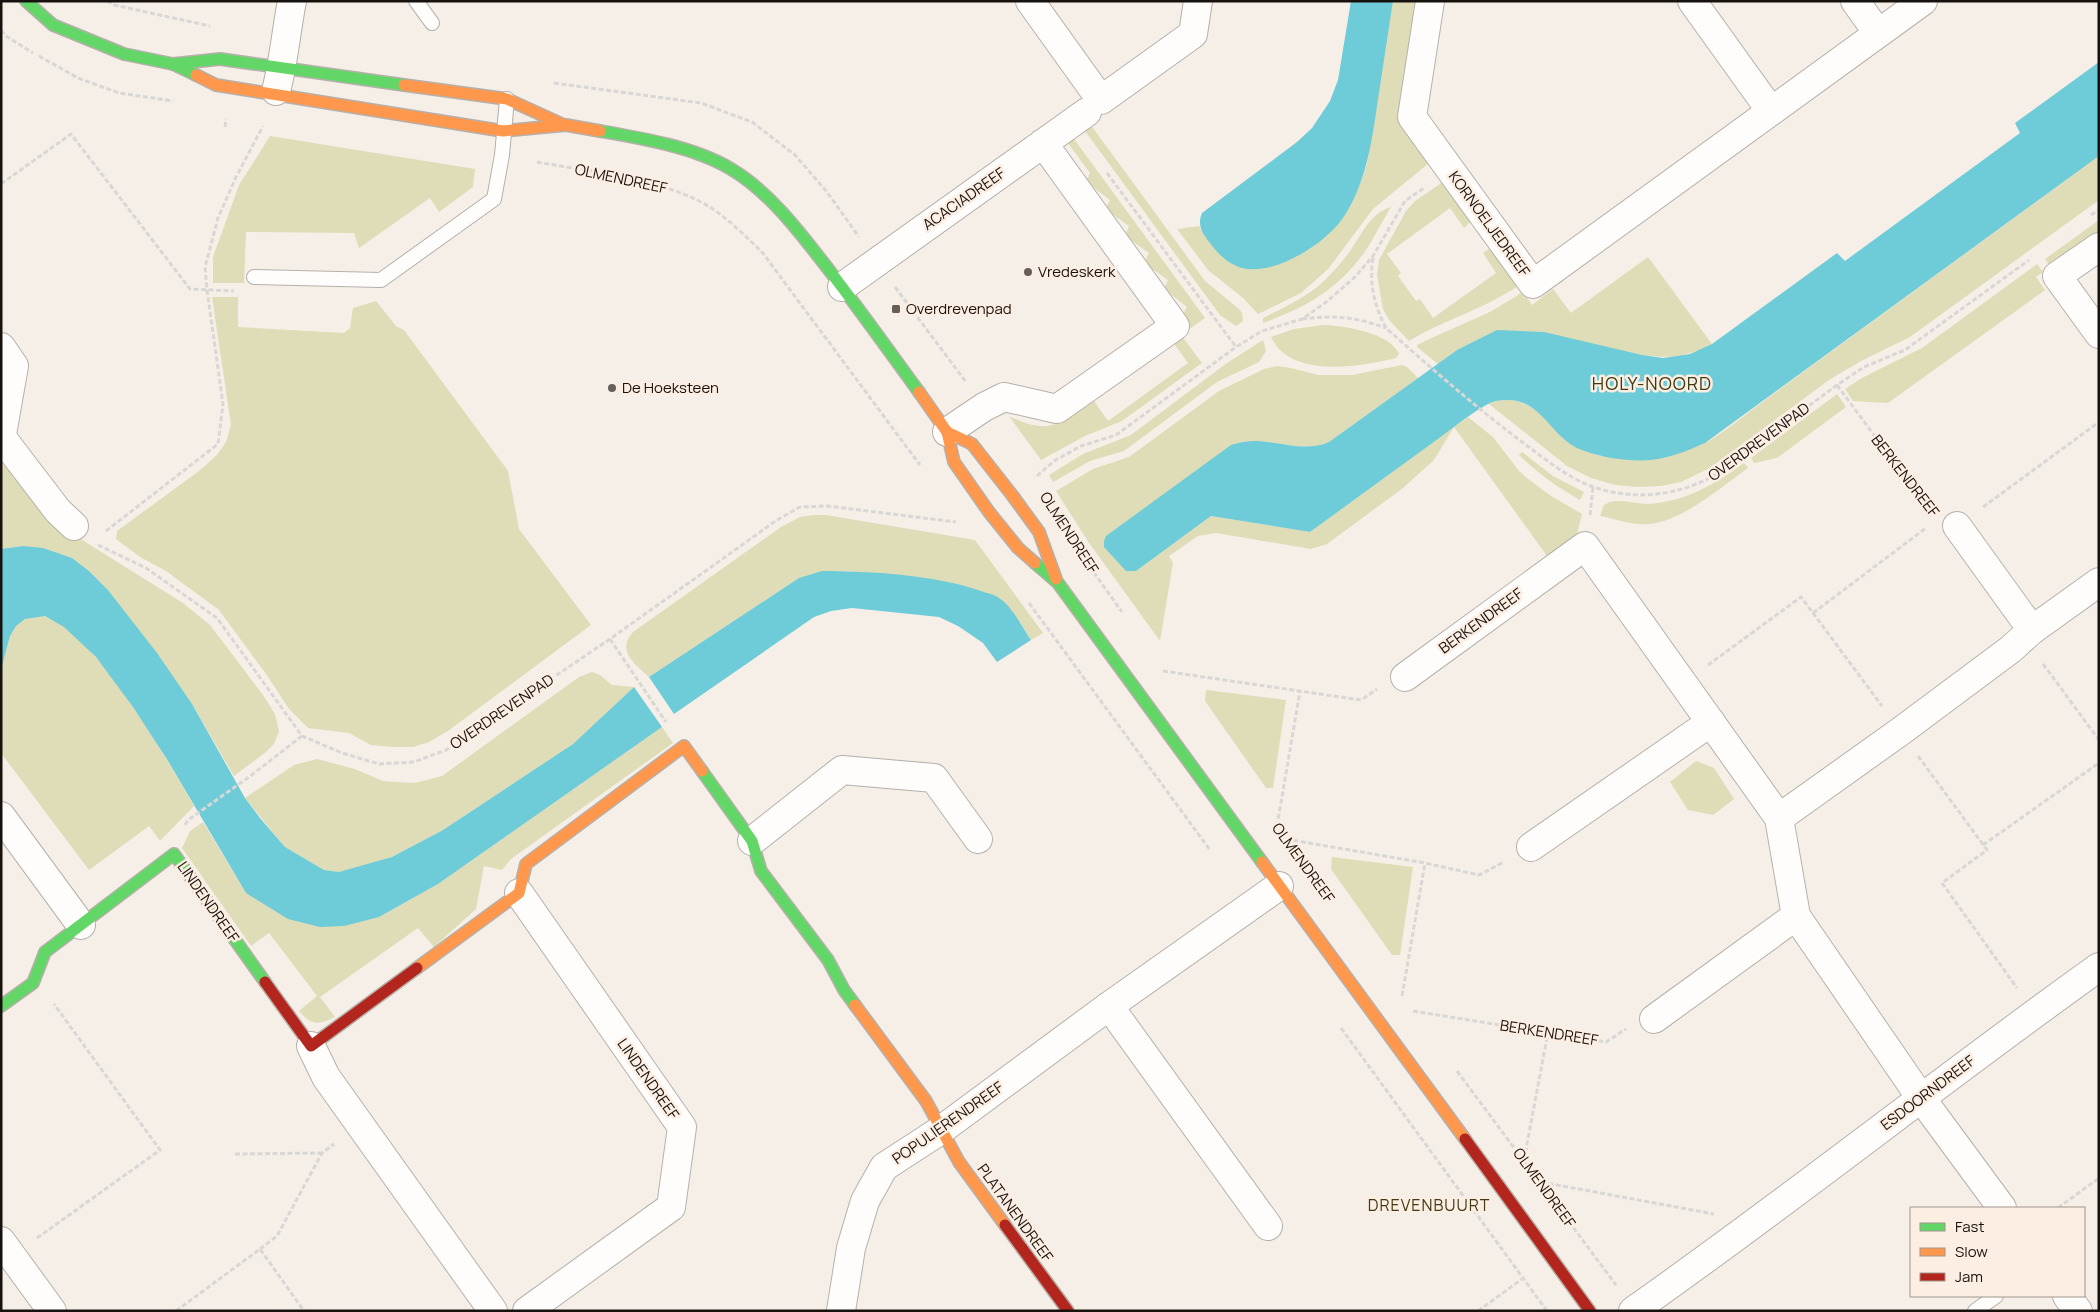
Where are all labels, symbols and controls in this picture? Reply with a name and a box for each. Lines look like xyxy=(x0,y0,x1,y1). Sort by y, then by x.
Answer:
street label: OLMENDREEF xyxy=(573,158,670,199)
street label: ACACIADREEF xyxy=(918,162,1010,235)
street label: KORNOELJEDREEF xyxy=(1444,167,1535,281)
place label: Vredeskerk xyxy=(1038,261,1116,282)
marker: Vredeskerk xyxy=(1022,266,1034,278)
place label: Overdrevenpad xyxy=(906,298,1012,319)
marker: Overdrevenpad xyxy=(890,303,902,315)
district label: HOLY-NOORD xyxy=(1592,371,1712,395)
place label: De Hoeksteen xyxy=(622,377,719,398)
marker: De Hoeksteen xyxy=(606,382,618,394)
street label: OVERDREVENPAD xyxy=(1703,397,1814,486)
street label: BERKENDREEF xyxy=(1867,430,1944,522)
street label: OLMENDREEF xyxy=(1035,488,1104,578)
street label: BERKENDREEF xyxy=(1434,583,1527,658)
street label: OVERDREVENPAD xyxy=(446,669,558,754)
street label: OLMENDREEF xyxy=(1267,818,1340,907)
street label: LINDENDREEF xyxy=(173,857,244,947)
street label: BERKENDREEF xyxy=(1498,1014,1600,1051)
street label: LINDENDREEF xyxy=(613,1034,684,1124)
street label: ESDOORNDREEF xyxy=(1876,1050,1980,1135)
street label: POPULIERENDREEF xyxy=(888,1076,1008,1169)
street label: OLMENDREEF xyxy=(1508,1143,1581,1232)
street label: PLATANENDREEF xyxy=(973,1159,1058,1266)
district label: DREVENBUURT xyxy=(1368,1194,1490,1216)
legend xyxy=(1910,1207,2085,1297)
text: Fast xyxy=(1955,1216,1984,1237)
text: Slow xyxy=(1955,1241,1988,1262)
text: Jam xyxy=(1955,1266,1983,1287)

